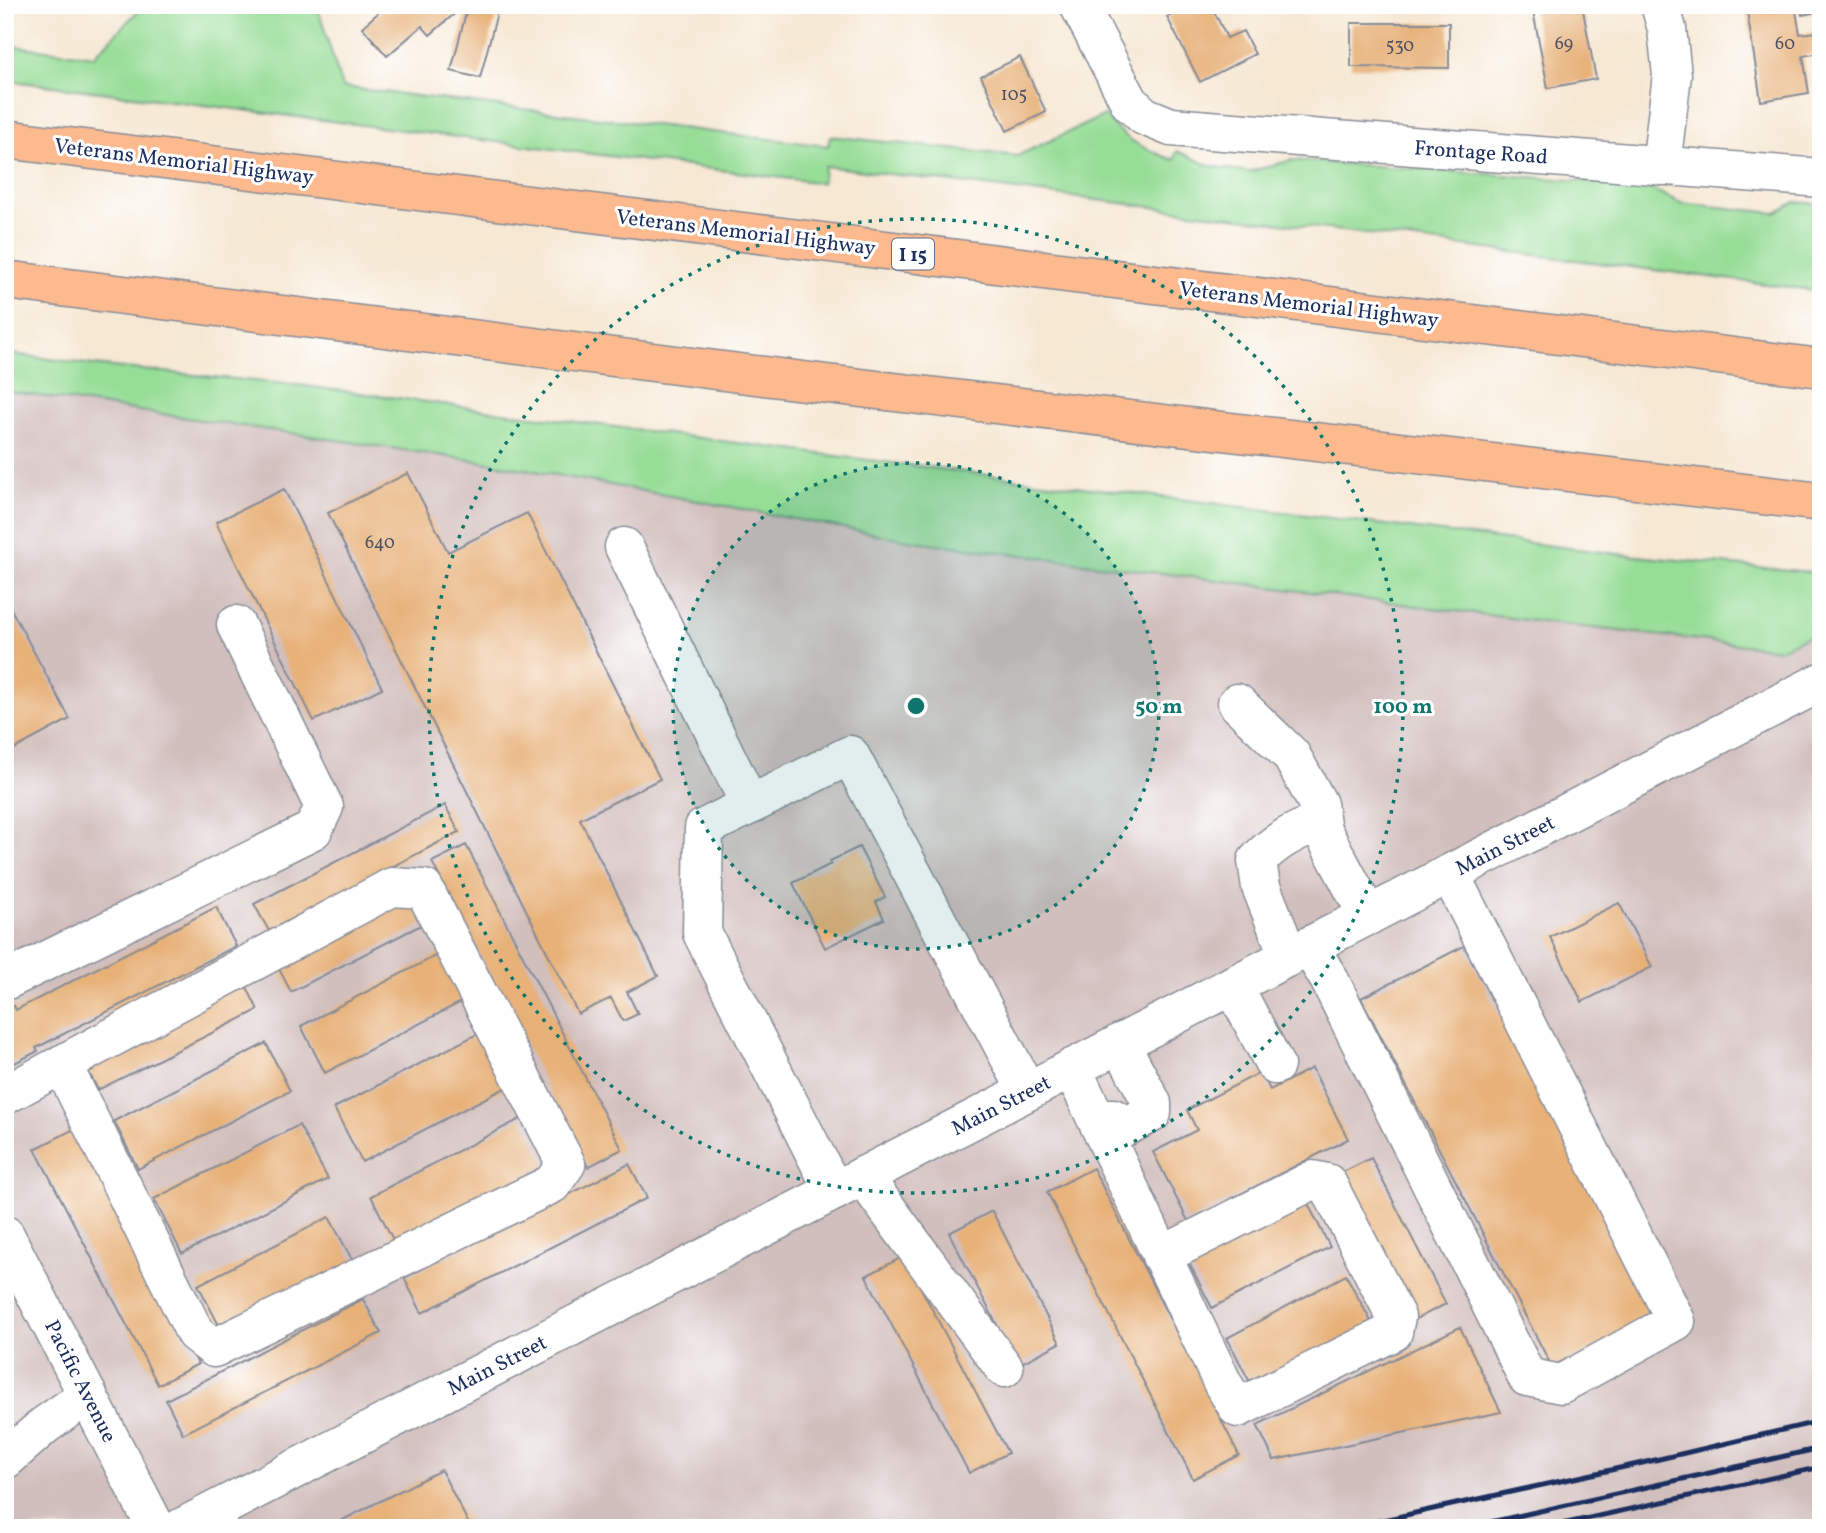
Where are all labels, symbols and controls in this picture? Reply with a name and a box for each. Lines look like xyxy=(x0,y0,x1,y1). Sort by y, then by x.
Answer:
house number: 69 xyxy=(1555,32,1573,57)
house number: 60 xyxy=(1775,32,1795,57)
house number: 530 xyxy=(1386,34,1414,59)
house number: 105 xyxy=(1001,83,1027,108)
street label: Veterans Memorial Highway xyxy=(52,132,316,193)
street label: Frontage Road xyxy=(1413,134,1549,173)
street label: Veterans Memorial Highway xyxy=(614,203,878,264)
road number: I 15 xyxy=(892,238,934,270)
street label: Veterans Memorial Highway xyxy=(1177,275,1441,336)
house number: 640 xyxy=(365,531,395,556)
text: 50 m xyxy=(1135,693,1183,722)
text: 100 m xyxy=(1373,693,1433,722)
centre of rings xyxy=(904,694,928,718)
street label: Main Street xyxy=(1451,809,1560,884)
street label: Main Street xyxy=(947,1069,1056,1144)
street label: Pacific Avenue xyxy=(36,1315,123,1448)
street label: Main Street xyxy=(443,1329,552,1404)

